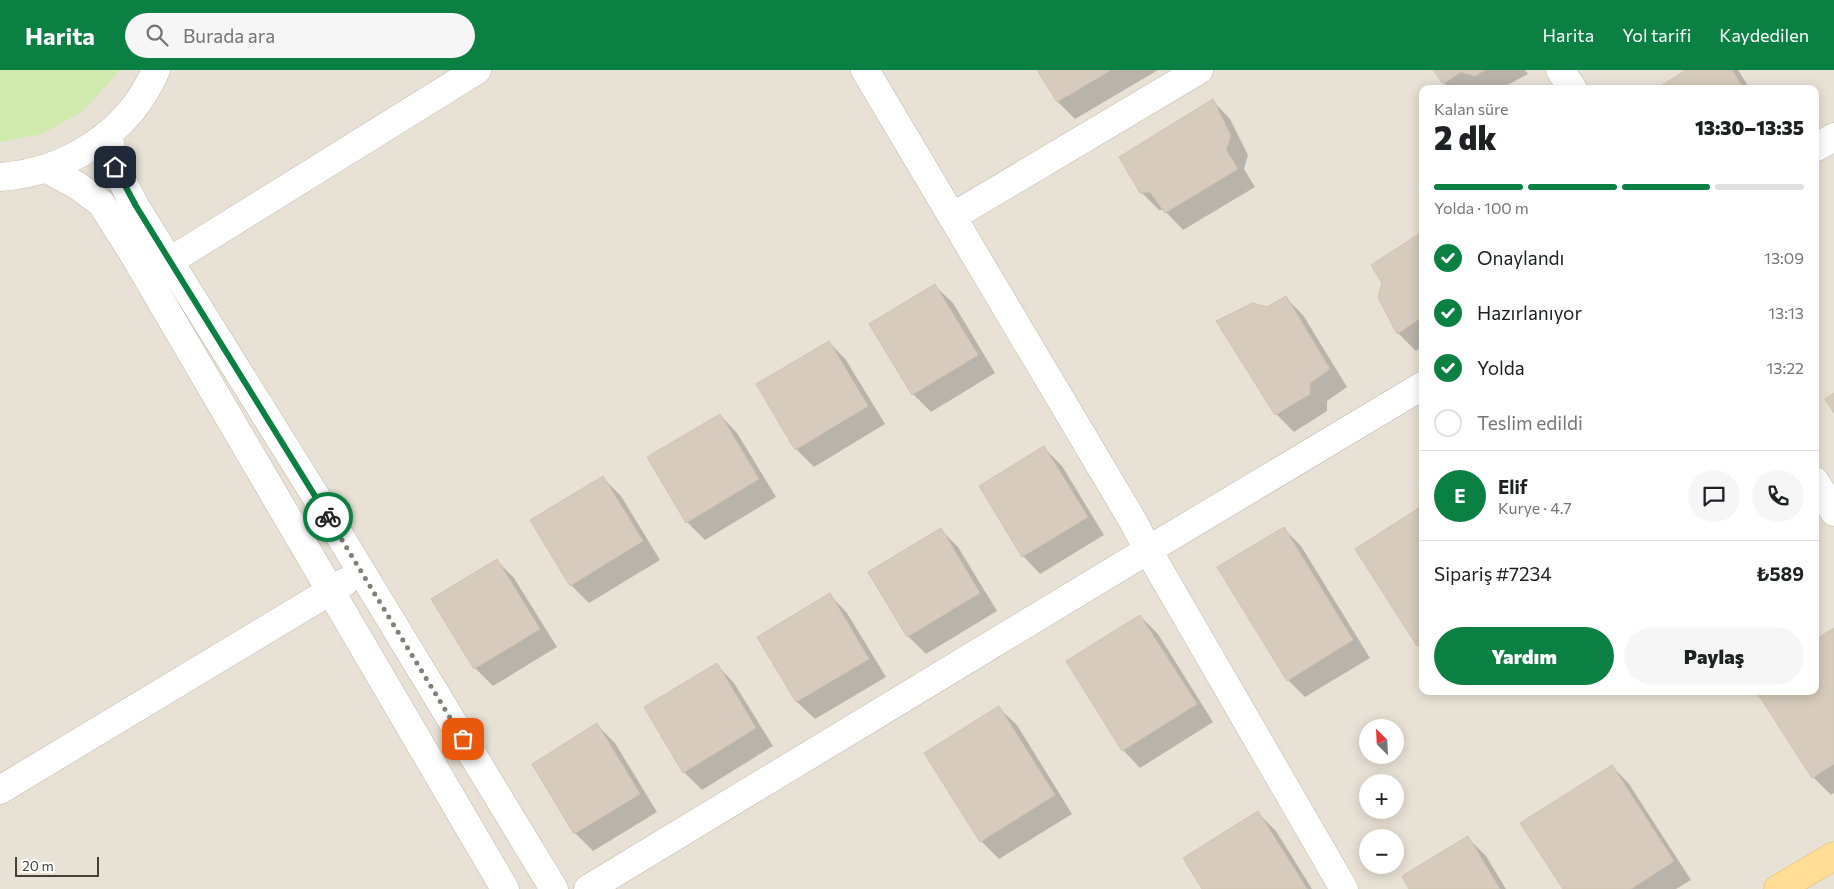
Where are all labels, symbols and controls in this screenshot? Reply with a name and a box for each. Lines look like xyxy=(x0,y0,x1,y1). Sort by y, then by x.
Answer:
search box xyxy=(125,13,475,58)
text: Harita xyxy=(25,21,95,50)
icon: search xyxy=(143,21,171,49)
text: Burada ara xyxy=(183,24,275,47)
text: Harita xyxy=(1543,24,1594,46)
text: Yol tarifi xyxy=(1622,24,1691,46)
text: Kaydedilen xyxy=(1719,24,1809,46)
text: Kalan süre xyxy=(1434,99,1509,118)
text: 13:30–13:35 xyxy=(1695,116,1804,139)
text: 2 dk xyxy=(1434,117,1496,157)
pin xyxy=(94,146,136,188)
icon: home xyxy=(101,153,129,181)
text: Yolda · 100 m xyxy=(1434,198,1529,217)
icon: check xyxy=(1434,244,1462,272)
text: Onaylandı xyxy=(1477,246,1564,269)
text: 13:09 xyxy=(1764,248,1804,267)
icon: check xyxy=(1434,299,1462,327)
text: Hazırlanıyor xyxy=(1477,301,1582,324)
text: 13:13 xyxy=(1768,303,1804,322)
icon: check xyxy=(1434,354,1462,382)
text: Yolda xyxy=(1477,356,1525,379)
text: 13:22 xyxy=(1767,358,1804,377)
text: Teslim edildi xyxy=(1477,411,1583,434)
button: chat xyxy=(1688,470,1740,522)
button: phone xyxy=(1752,470,1804,522)
text: Elif xyxy=(1498,475,1528,498)
text: E xyxy=(1454,484,1466,507)
courier xyxy=(303,492,353,542)
text: Kurye · 4.7 xyxy=(1498,498,1572,517)
icon: bike xyxy=(314,503,342,531)
text: Sipariş #7234 xyxy=(1434,562,1552,585)
text: ₺589 xyxy=(1756,562,1804,585)
button: Yardım xyxy=(1434,627,1614,685)
button: Paylaş xyxy=(1624,627,1804,685)
pin xyxy=(442,718,484,760)
north arrow xyxy=(1359,719,1404,764)
map controls xyxy=(1359,719,1404,874)
icon: bag xyxy=(449,725,477,753)
button: + xyxy=(1359,774,1404,819)
button: − xyxy=(1359,829,1404,874)
scale bar xyxy=(15,854,99,877)
text: 20 m xyxy=(22,857,54,874)

